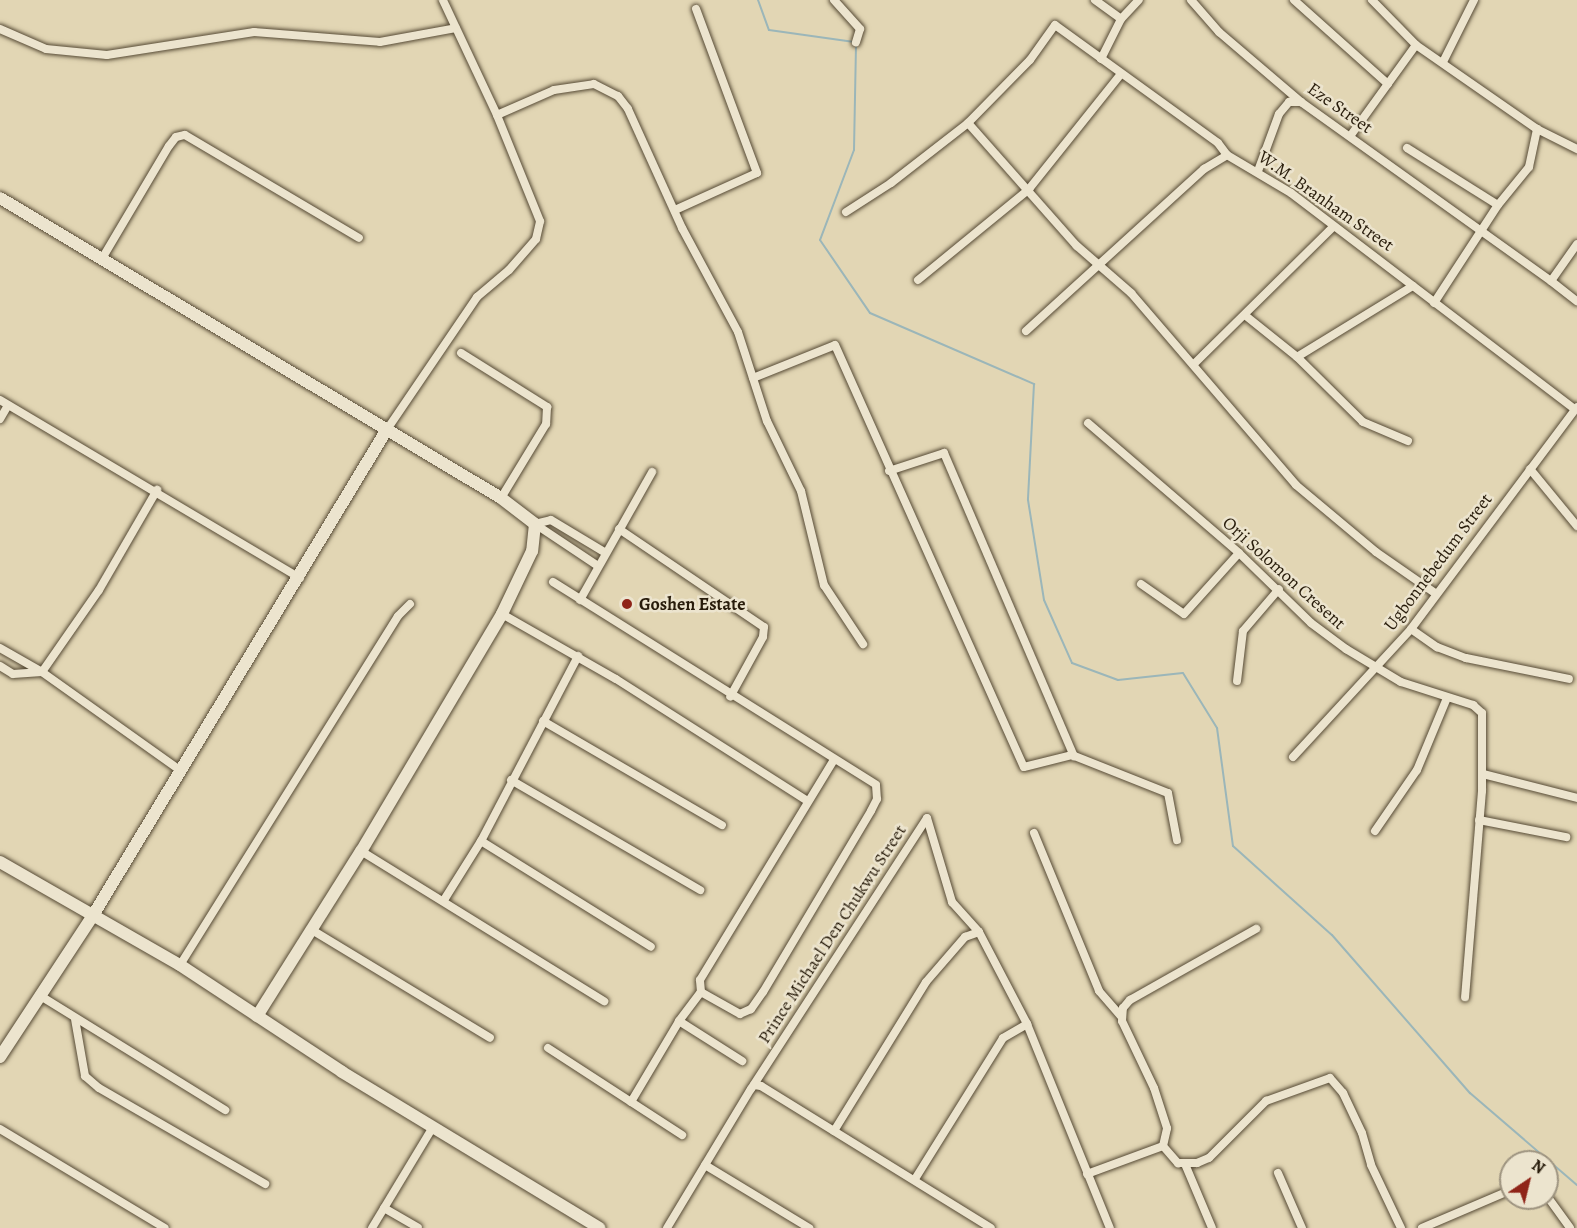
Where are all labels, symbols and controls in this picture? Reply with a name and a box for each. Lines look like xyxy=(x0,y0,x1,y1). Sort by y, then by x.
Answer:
street label: Eze Street xyxy=(1303,78,1377,138)
street label: W.M. Branham Street xyxy=(1254,146,1398,256)
street label: Ugbonnebedum Street xyxy=(1379,489,1497,635)
street label: Orji Solomon Cresent xyxy=(1218,512,1350,634)
place label: Goshen Estate xyxy=(639,593,745,615)
marker: Goshen Estate xyxy=(620,597,634,611)
street label: Prince Michael Den Chukwu Street xyxy=(753,821,911,1047)
north arrow xyxy=(1499,1150,1559,1210)
text: N xyxy=(1527,1155,1549,1179)

